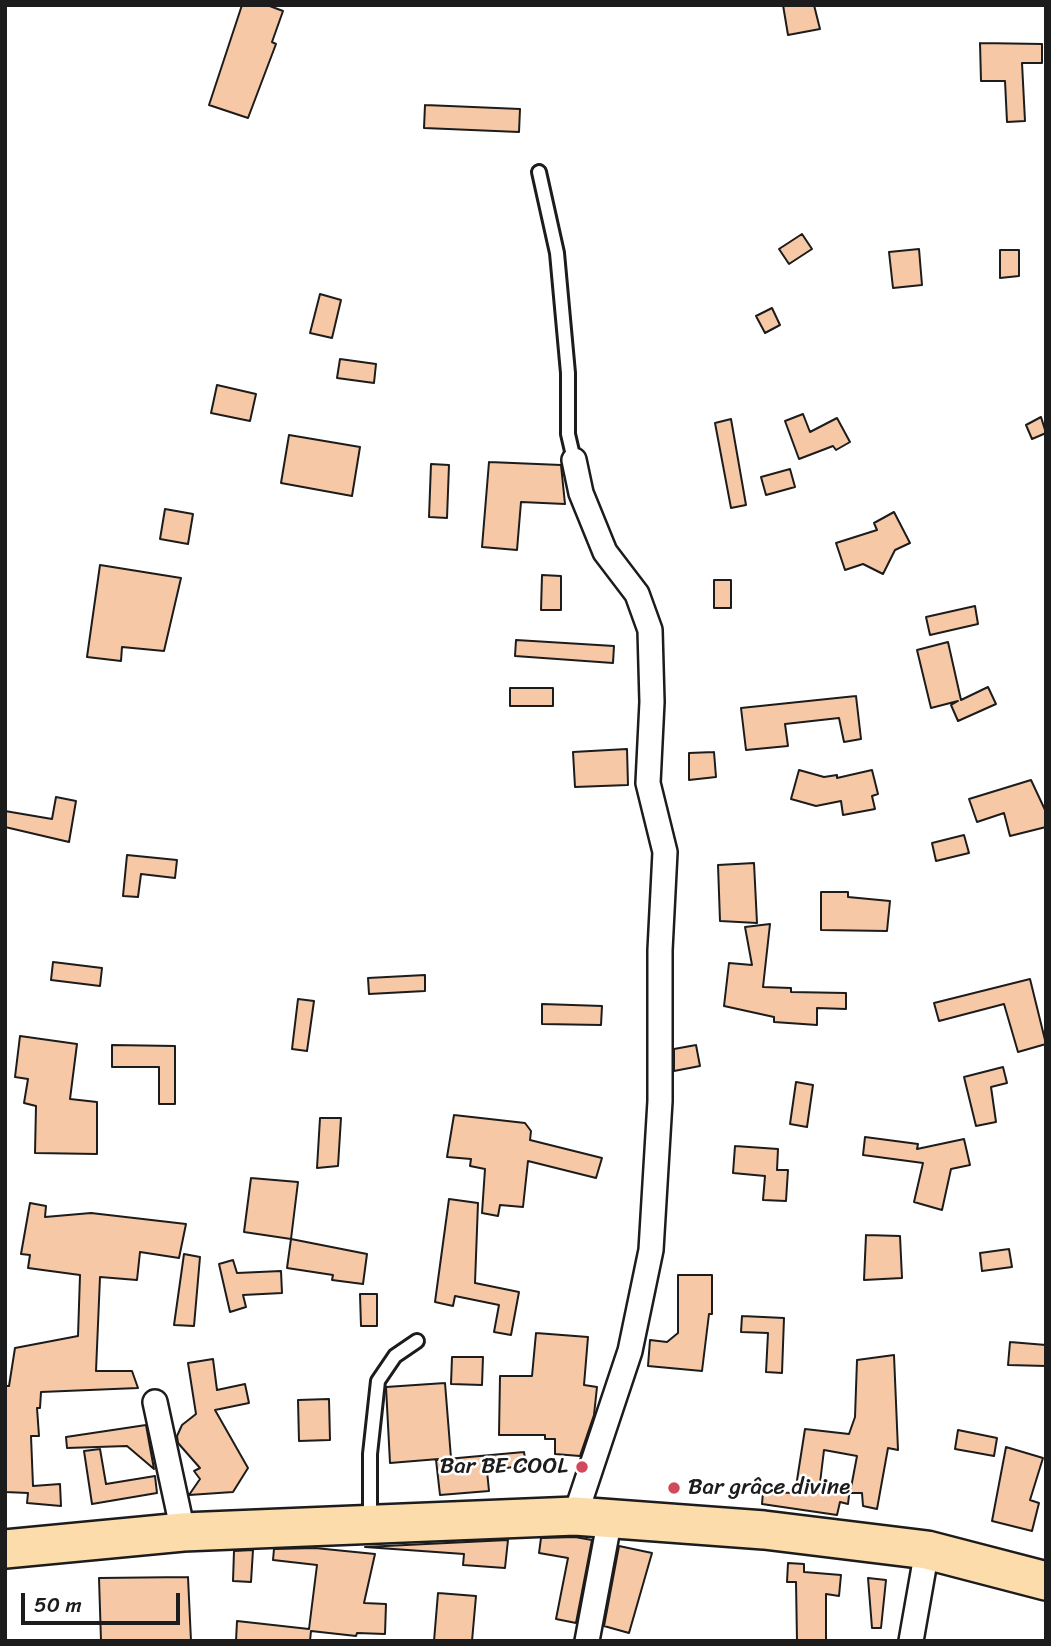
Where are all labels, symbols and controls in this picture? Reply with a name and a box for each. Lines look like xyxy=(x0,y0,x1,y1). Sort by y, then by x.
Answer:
place label: Bar BE COOL xyxy=(440,1453,568,1481)
marker: Bar BE COOL xyxy=(574,1459,590,1475)
place label: Bar grâce divine xyxy=(688,1474,850,1502)
marker: Bar grâce divine xyxy=(666,1480,682,1496)
scale bar xyxy=(24,1580,184,1624)
text: 50 m xyxy=(34,1586,82,1624)

